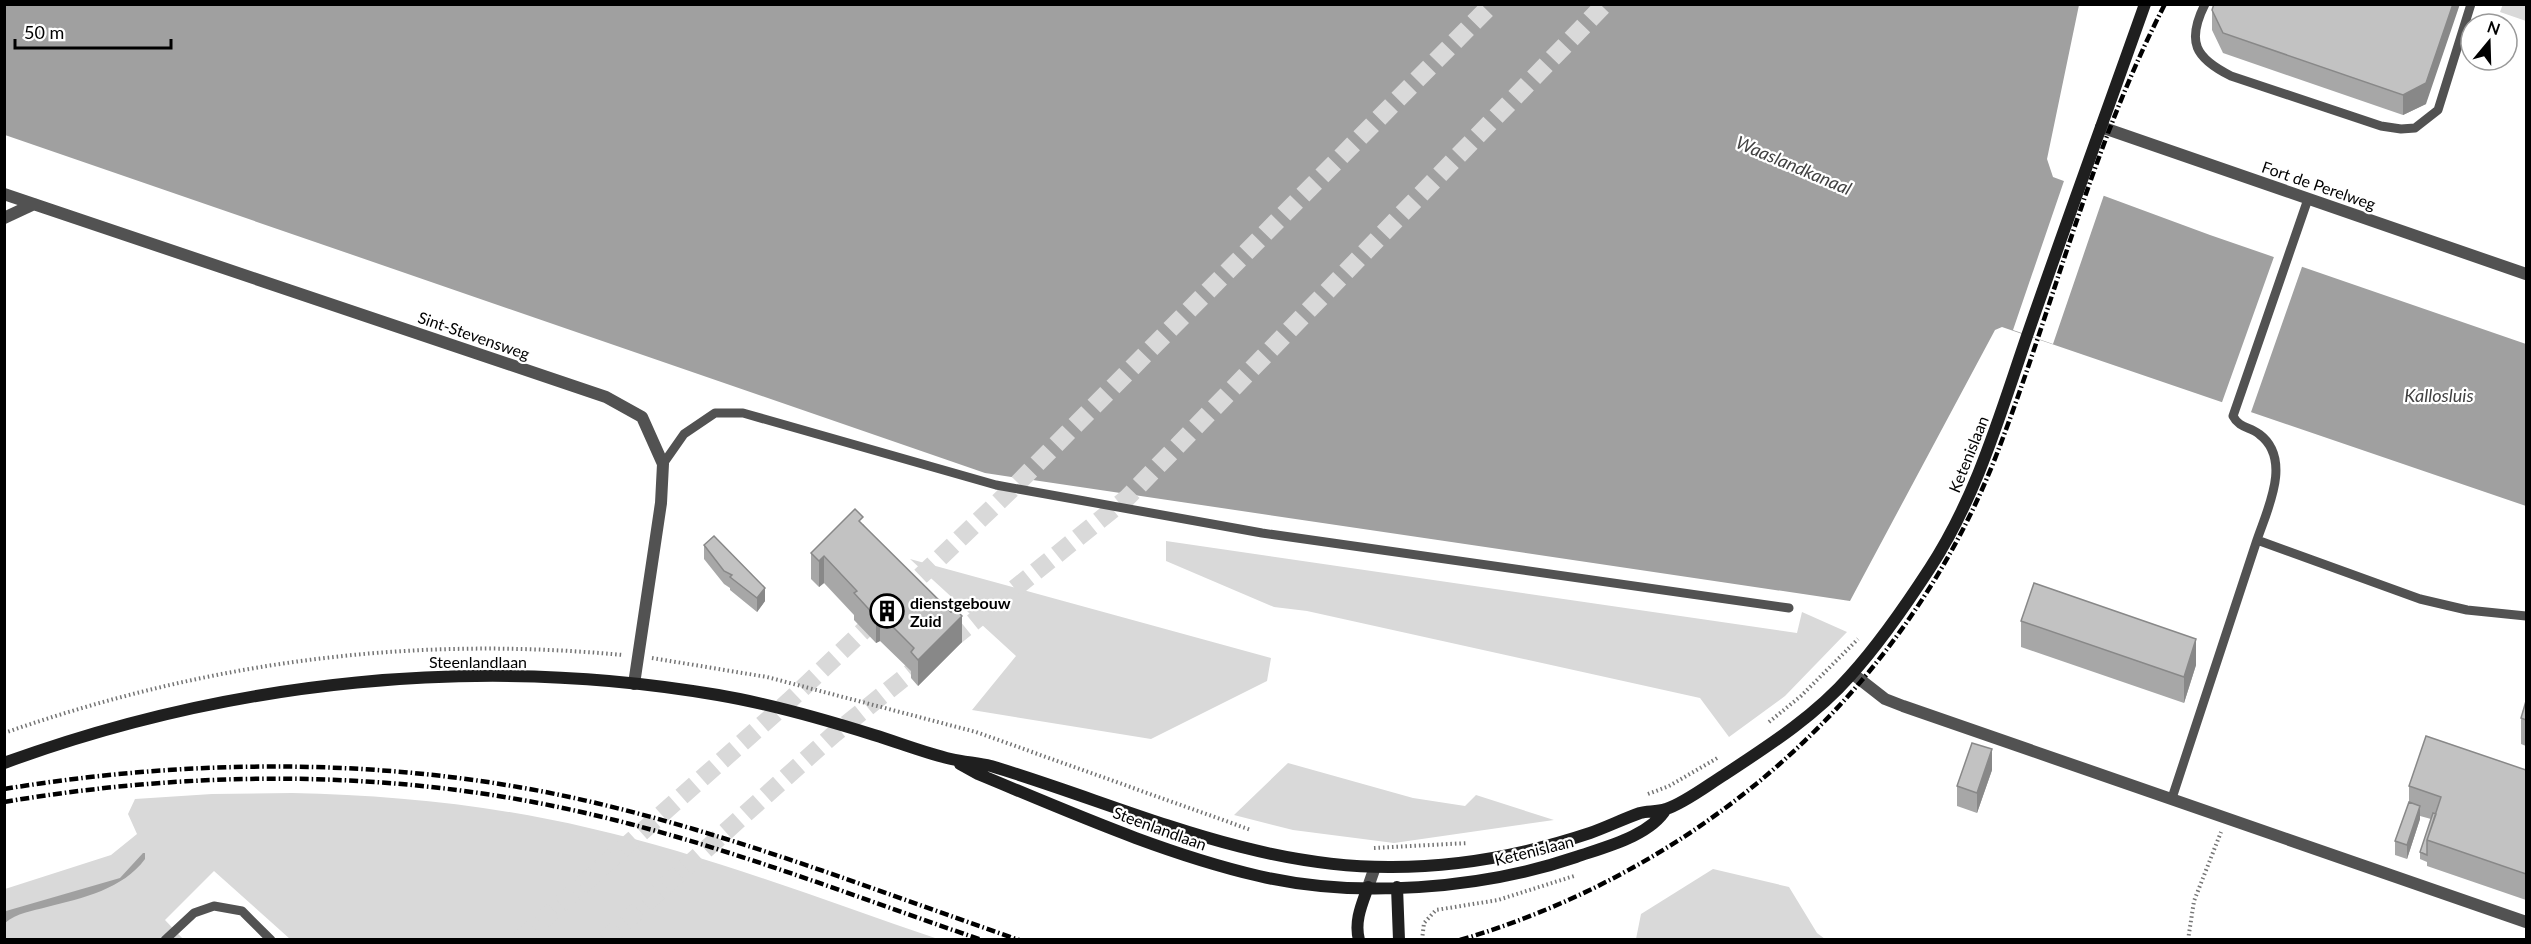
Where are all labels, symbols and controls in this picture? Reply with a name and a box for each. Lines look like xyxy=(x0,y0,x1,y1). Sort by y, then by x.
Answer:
scale bar xyxy=(15,12,171,50)
north arrow xyxy=(2459,12,2519,72)
text: N xyxy=(2485,16,2503,38)
text: 50 m xyxy=(24,21,64,43)
water label: Waaslandkanaal xyxy=(1733,131,1855,199)
street label: Fort de Perelweg xyxy=(2260,157,2378,213)
street label: Sint-Stevensweg xyxy=(416,307,532,363)
water label: Kallosluis xyxy=(2404,384,2474,406)
street label: Ketenislaan xyxy=(1944,413,1992,495)
building icon: dienstgebouw Zuid xyxy=(869,593,905,629)
place label: dienstgebouw Zuid xyxy=(910,593,1011,630)
street label: Steenlandlaan xyxy=(429,652,527,671)
street label: Steenlandlaan xyxy=(1111,802,1209,854)
street label: Ketenislaan xyxy=(1492,831,1576,869)

